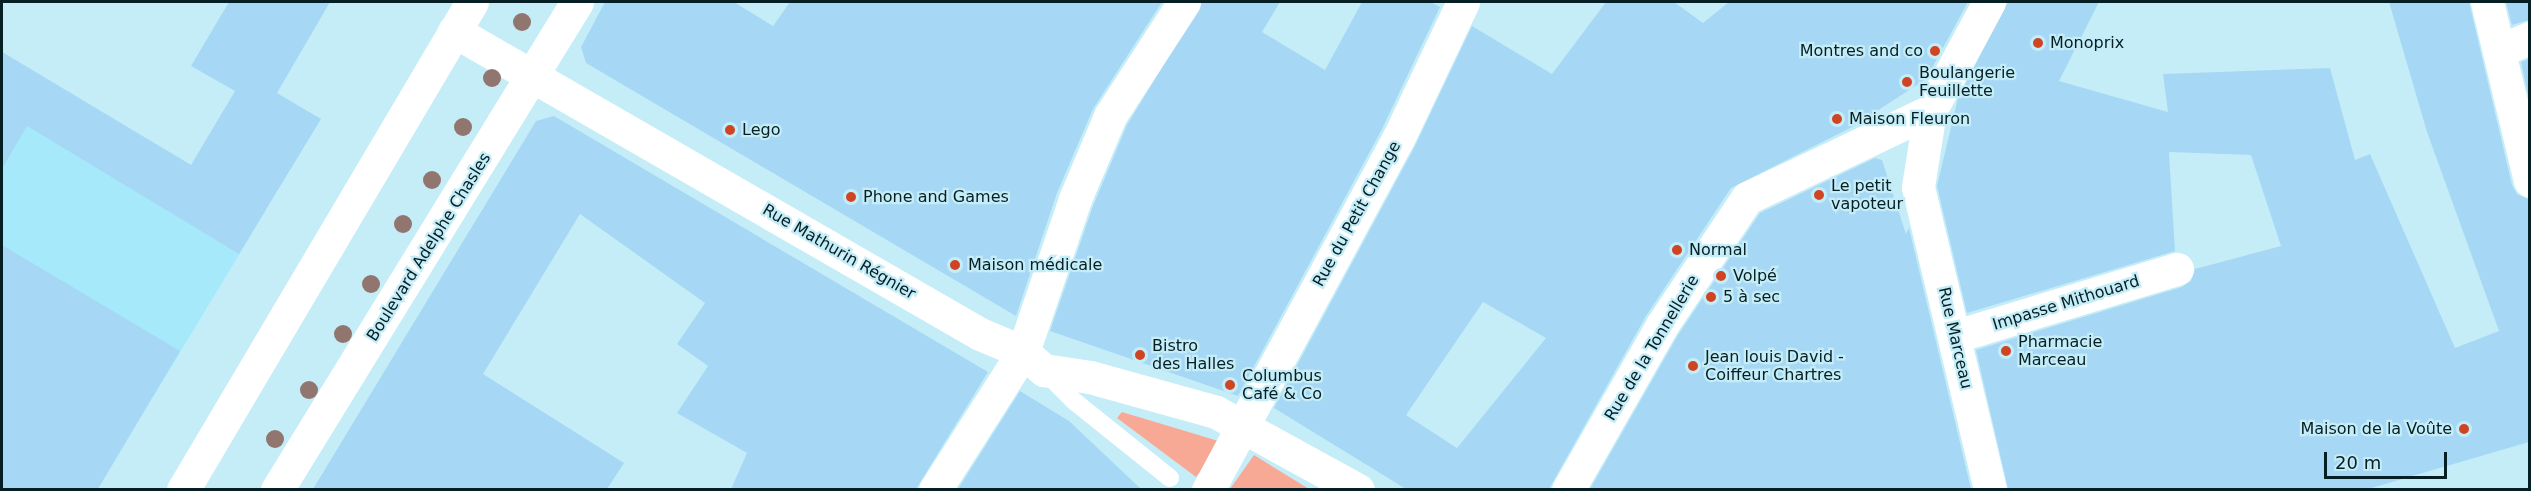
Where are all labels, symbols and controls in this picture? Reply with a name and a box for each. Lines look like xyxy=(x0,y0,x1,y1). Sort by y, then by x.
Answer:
place label: Monoprix xyxy=(2050,33,2124,53)
marker: Monoprix xyxy=(2031,36,2045,50)
place label: Montres and co xyxy=(1800,41,1923,61)
marker: Montres and co xyxy=(1928,44,1942,58)
place label: Boulangerie Feuillette xyxy=(1919,63,2015,101)
marker: Boulangerie Feuillette xyxy=(1900,75,1914,89)
place label: Maison Fleuron xyxy=(1849,109,1970,129)
marker: Maison Fleuron xyxy=(1830,112,1844,126)
place label: Lego xyxy=(742,120,780,140)
marker: Lego xyxy=(723,123,737,137)
street label: Rue du Petit Change xyxy=(1309,138,1405,290)
street label: Boulevard Adelphe Chasles xyxy=(363,149,495,345)
place label: Le petit vapoteur xyxy=(1831,176,1903,214)
place label: Phone and Games xyxy=(863,187,1009,207)
marker: Le petit vapoteur xyxy=(1812,188,1826,202)
marker: Phone and Games xyxy=(844,190,858,204)
street label: Rue Mathurin Régnier xyxy=(759,200,919,304)
place label: Normal xyxy=(1689,240,1747,260)
marker: Normal xyxy=(1670,243,1684,257)
place label: Maison médicale xyxy=(968,255,1102,275)
marker: Maison médicale xyxy=(946,256,964,274)
place label: Volpé xyxy=(1733,266,1777,286)
marker: Volpé xyxy=(1714,269,1728,283)
street label: Impasse Mithouard xyxy=(1990,271,2142,335)
street label: Rue de la Tonnellerie xyxy=(1601,272,1703,424)
street label: Rue Marceau xyxy=(1934,285,1976,391)
place label: 5 à sec xyxy=(1723,287,1780,307)
marker: 5 à sec xyxy=(1704,290,1718,304)
place label: Pharmacie Marceau xyxy=(2018,332,2102,370)
place label: Bistro des Halles xyxy=(1152,336,1234,374)
marker: Pharmacie Marceau xyxy=(1999,344,2013,358)
place label: Jean louis David - Coiffeur Chartres xyxy=(1705,347,1844,385)
marker: Bistro des Halles xyxy=(1133,348,1147,362)
marker: Jean louis David - Coiffeur Chartres xyxy=(1686,359,1700,373)
place label: Columbus Café & Co xyxy=(1242,366,1322,404)
marker: Columbus Café & Co xyxy=(1223,378,1237,392)
place label: Maison de la Voûte xyxy=(2300,419,2452,439)
marker: Maison de la Voûte xyxy=(2457,422,2471,436)
scale bar xyxy=(2327,440,2450,478)
text: 20 m xyxy=(2335,452,2381,473)

